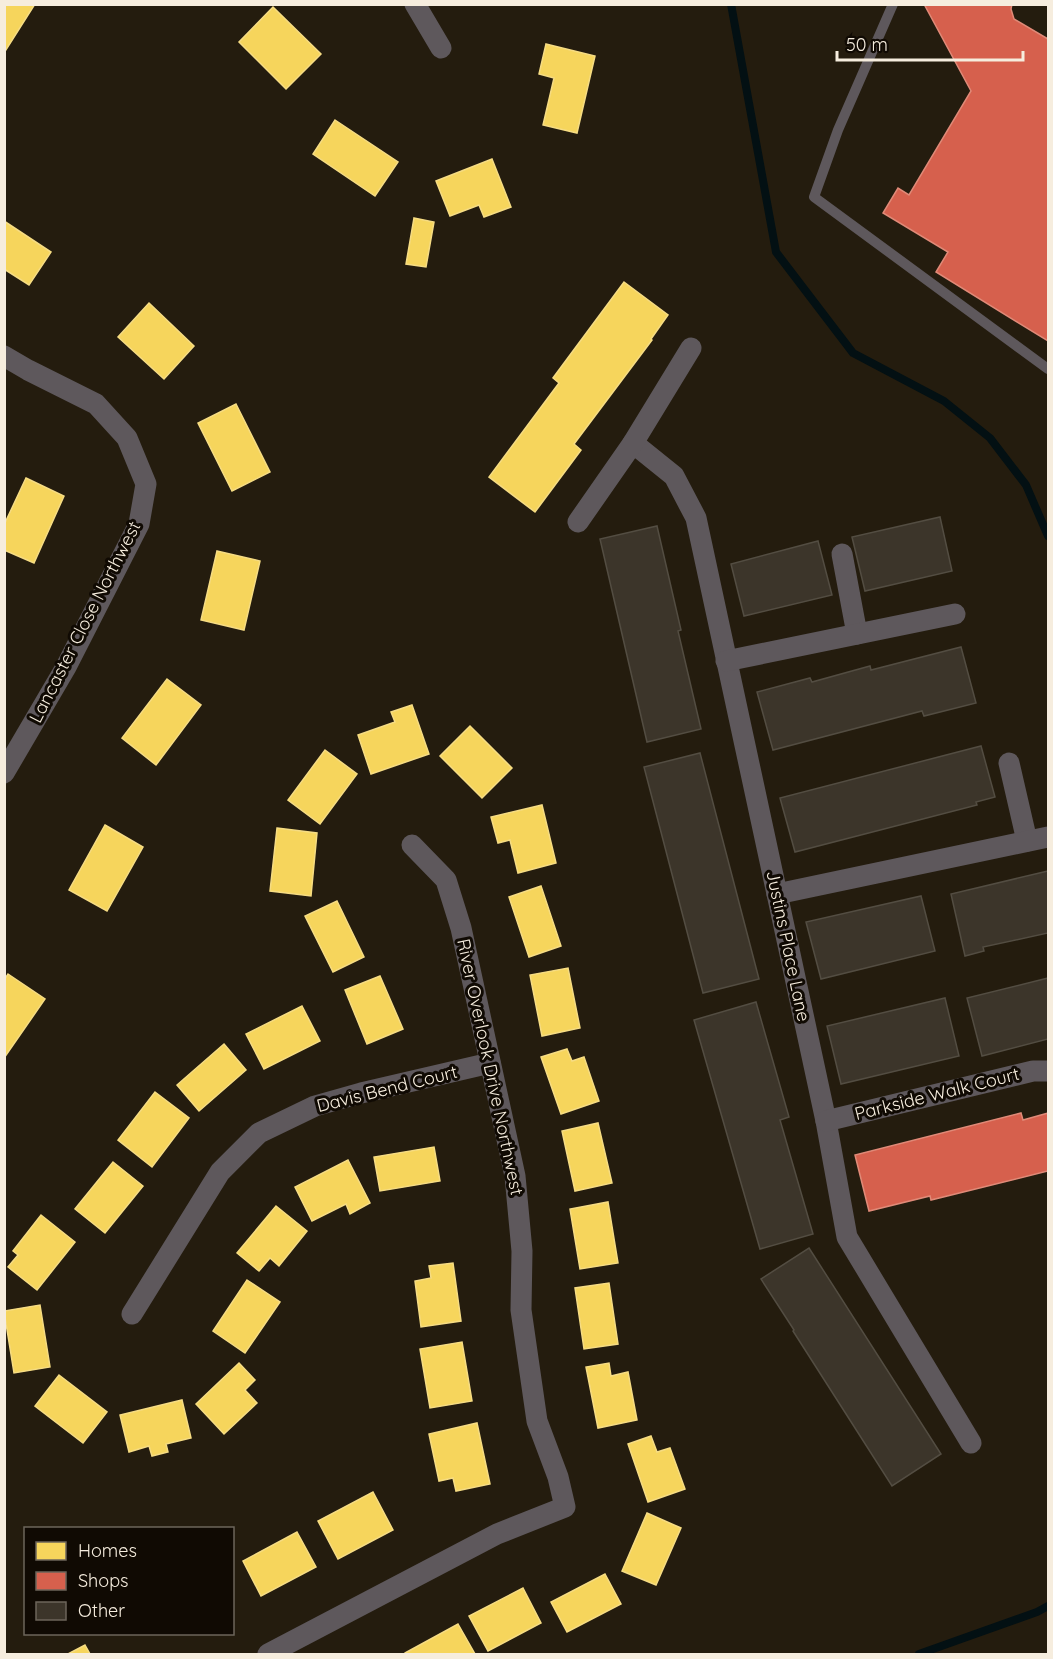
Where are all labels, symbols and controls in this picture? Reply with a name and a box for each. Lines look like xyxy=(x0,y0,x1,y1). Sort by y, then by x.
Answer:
scale bar xyxy=(837,24,1023,62)
text: 50 m xyxy=(846,33,888,56)
street label: Lancaster Close Northwest xyxy=(24,517,145,726)
street label: Justins Place Lane xyxy=(761,868,816,1024)
street label: River Overlook Drive Northwest xyxy=(452,937,529,1197)
street label: Davis Bend Court xyxy=(314,1060,460,1117)
street label: Parkside Walk Court xyxy=(852,1062,1022,1125)
legend xyxy=(24,1527,234,1635)
text: Homes xyxy=(78,1539,137,1562)
text: Shops xyxy=(78,1569,129,1592)
text: Other xyxy=(78,1599,125,1622)

